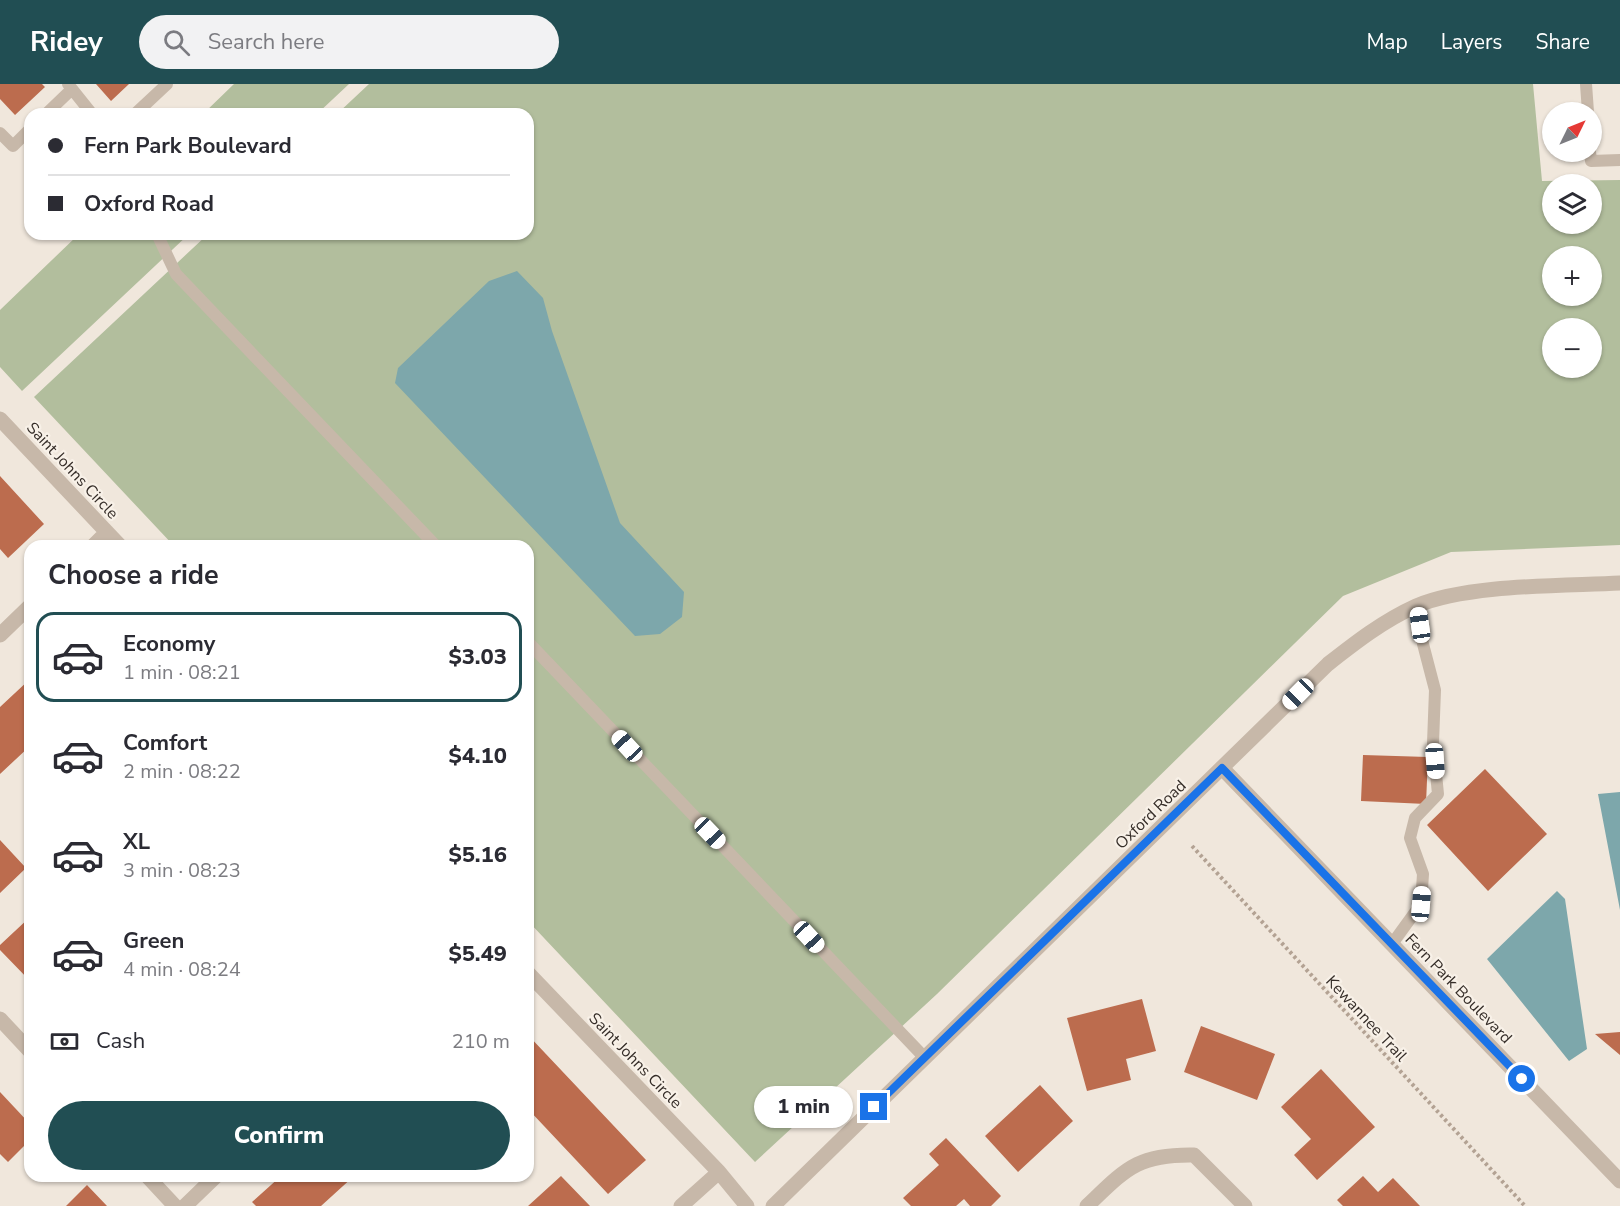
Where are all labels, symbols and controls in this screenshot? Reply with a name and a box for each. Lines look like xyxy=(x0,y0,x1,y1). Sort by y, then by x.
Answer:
search box xyxy=(139,15,559,69)
text: Ridey xyxy=(30,23,103,61)
icon: search xyxy=(160,26,193,59)
text: Search here xyxy=(208,27,324,57)
text: Map xyxy=(1366,28,1408,56)
text: Layers xyxy=(1441,28,1502,56)
text: Share xyxy=(1535,28,1590,56)
north arrow xyxy=(1542,102,1602,162)
map controls xyxy=(1542,102,1602,378)
text: Fern Park Boulevard xyxy=(84,131,292,161)
button: layers xyxy=(1542,174,1602,234)
text: Oxford Road xyxy=(84,189,214,219)
button: + xyxy=(1542,246,1602,306)
button: − xyxy=(1542,318,1602,378)
street label: Saint Johns Circle xyxy=(21,417,123,524)
text: Choose a ride xyxy=(48,557,219,594)
car xyxy=(1409,606,1431,644)
text: Economy xyxy=(123,629,215,659)
icon: car xyxy=(51,630,105,684)
text: $3.03 xyxy=(448,642,507,672)
text: 1 min · 08:21 xyxy=(123,659,241,686)
car xyxy=(1279,675,1317,713)
car xyxy=(608,727,646,765)
text: Comfort xyxy=(123,728,207,758)
icon: car xyxy=(51,729,105,783)
text: $4.10 xyxy=(448,741,507,771)
car xyxy=(1425,742,1445,780)
text: 2 min · 08:22 xyxy=(123,758,241,785)
street label: Oxford Road xyxy=(1110,775,1191,854)
car xyxy=(691,814,729,852)
text: XL xyxy=(123,827,150,857)
icon: car xyxy=(51,828,105,882)
text: $5.16 xyxy=(448,840,507,870)
text: 3 min · 08:23 xyxy=(123,857,241,884)
car xyxy=(1410,885,1432,923)
car xyxy=(790,918,828,956)
text: Green xyxy=(123,926,184,956)
icon: car xyxy=(51,927,105,981)
street label: Fern Park Boulevard xyxy=(1400,929,1517,1049)
text: $5.49 xyxy=(448,939,507,969)
text: 4 min · 08:24 xyxy=(123,956,241,983)
street label: Kewannee Trail xyxy=(1321,971,1412,1067)
street label: Saint Johns Circle xyxy=(584,1008,687,1114)
icon: cash xyxy=(48,1025,81,1058)
text: Cash xyxy=(96,1026,145,1056)
text: 210 m xyxy=(452,1028,510,1055)
route start xyxy=(1508,1065,1535,1092)
callout: 1 min xyxy=(754,1086,853,1128)
text: 1 min xyxy=(777,1093,830,1120)
route end xyxy=(860,1093,887,1120)
button: Confirm xyxy=(48,1101,510,1170)

